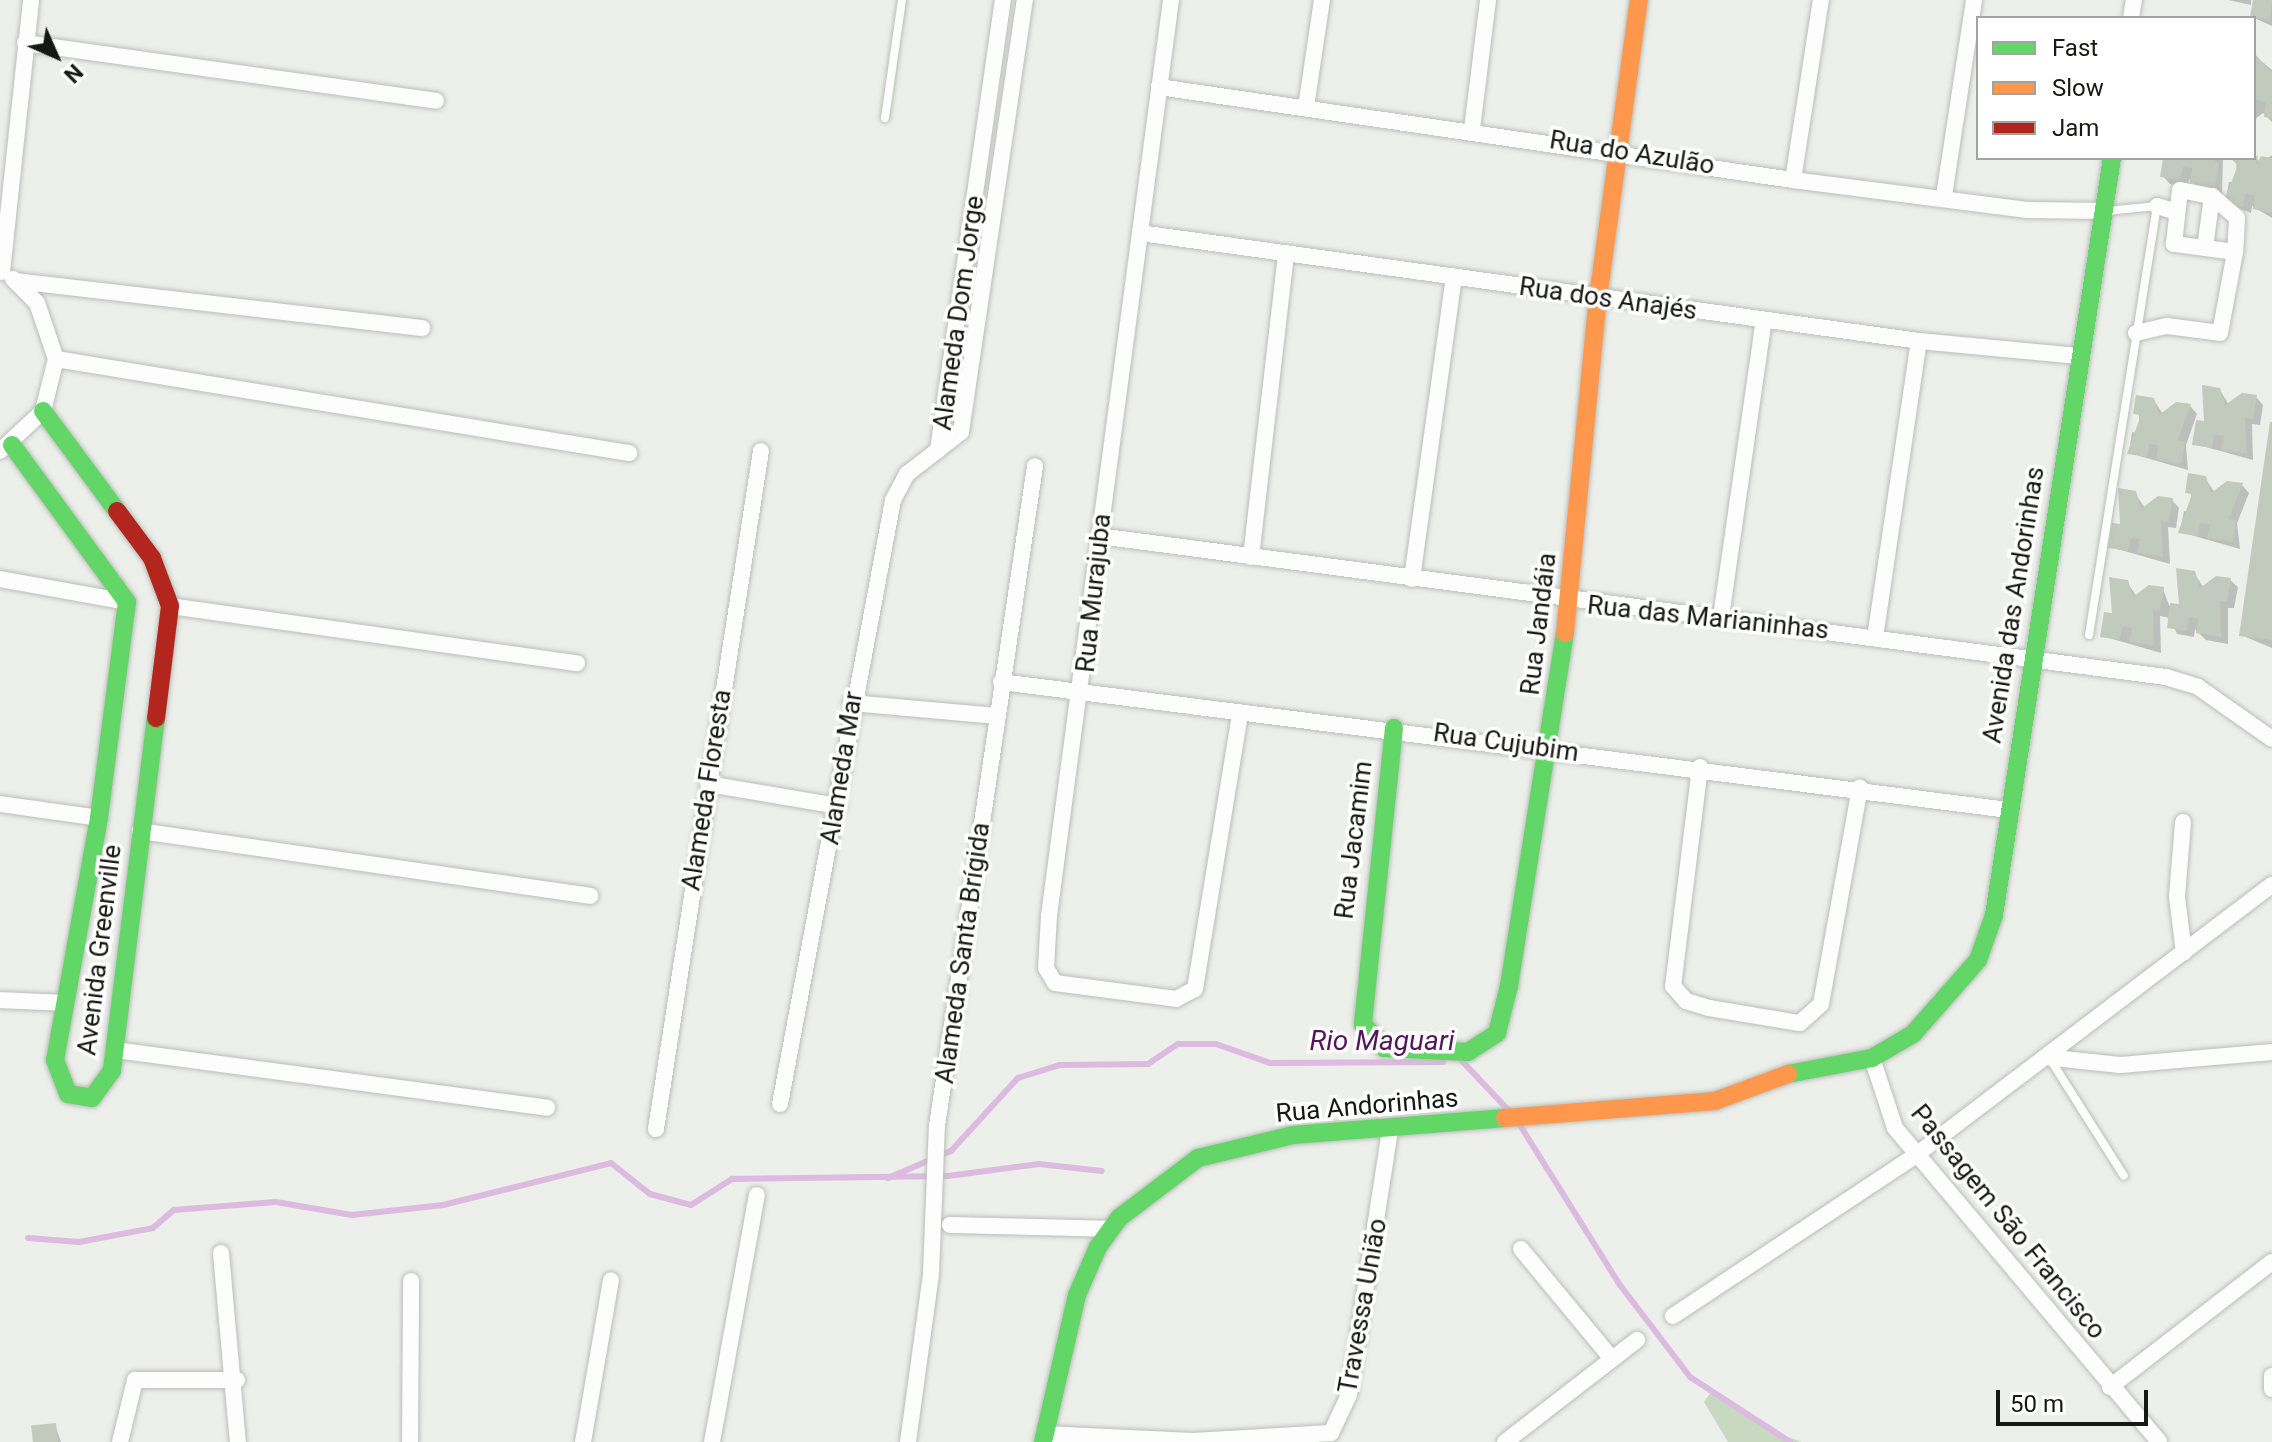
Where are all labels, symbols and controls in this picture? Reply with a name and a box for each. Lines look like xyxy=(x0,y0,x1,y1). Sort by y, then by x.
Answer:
north arrow xyxy=(16,16,96,96)
legend xyxy=(1976,16,2256,160)
text: Fast xyxy=(2052,34,2098,62)
text: N xyxy=(59,59,88,88)
text: Slow xyxy=(2052,74,2104,102)
text: Jam xyxy=(2052,114,2099,142)
street label: Rua do Azulão xyxy=(1547,125,1717,181)
street label: Alameda Dom Jorge xyxy=(927,194,991,432)
street label: Rua dos Anajés xyxy=(1517,271,1699,327)
street label: Avenida das Andorinhas xyxy=(1977,465,2051,745)
street label: Rua Murajuba xyxy=(1070,512,1118,674)
street label: Rua Jandáia xyxy=(1515,551,1563,697)
street label: Rua das Marianinhas xyxy=(1586,590,1830,646)
street label: Alameda Floresta xyxy=(676,687,738,893)
street label: Alameda Mar xyxy=(814,689,870,847)
street label: Rua Cujubim xyxy=(1431,717,1581,769)
street label: Rua Jacamim xyxy=(1329,759,1379,921)
street label: Alameda Santa Brígida xyxy=(929,820,997,1086)
street label: Avenida Greenville xyxy=(72,843,128,1057)
water label: Rio Maguari xyxy=(1309,1024,1455,1058)
street label: Rua Andorinhas xyxy=(1274,1082,1460,1130)
street label: Passagem São Francisco xyxy=(1904,1099,2112,1345)
street label: Travessa União xyxy=(1332,1216,1394,1396)
scale bar xyxy=(2000,1374,2152,1424)
text: 50 m xyxy=(2010,1390,2064,1418)

